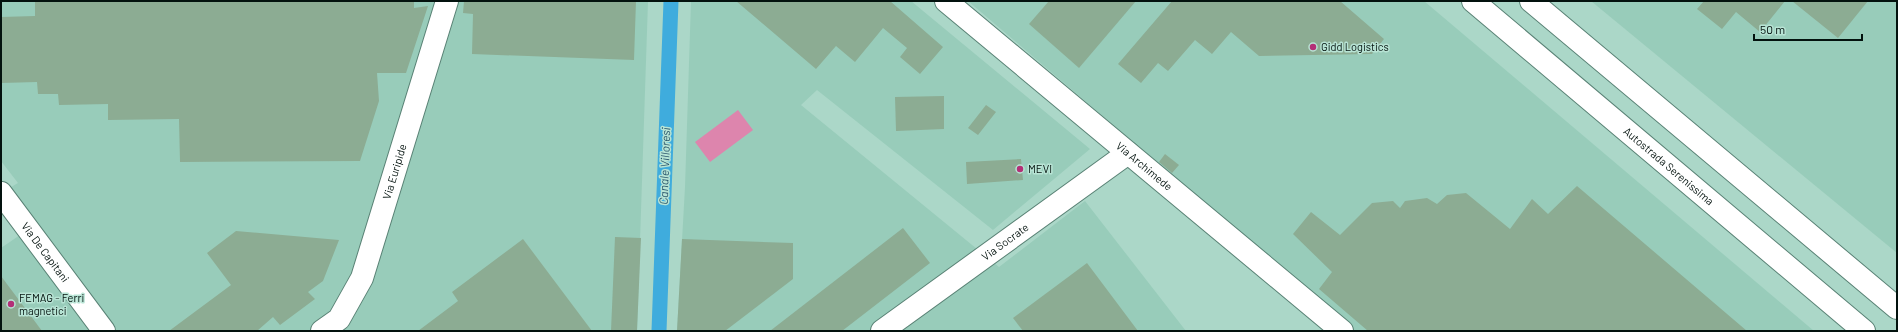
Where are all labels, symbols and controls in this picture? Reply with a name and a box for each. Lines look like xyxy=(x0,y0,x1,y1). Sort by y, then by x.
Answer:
scale bar xyxy=(1754,16,1862,42)
text: 50 m xyxy=(1760,22,1785,36)
place label: Gidd Logistics xyxy=(1321,40,1389,53)
marker: Gidd Logistics xyxy=(1308,42,1318,52)
street label: Autostrada Serenissima xyxy=(1621,124,1717,207)
water label: Canale Villoresi xyxy=(656,127,672,205)
street label: Via Archimede xyxy=(1114,139,1175,193)
street label: Via Euripide xyxy=(380,142,409,201)
place label: MEVI xyxy=(1028,162,1052,175)
marker: MEVI xyxy=(1015,164,1025,174)
street label: Via De Capitani xyxy=(19,219,72,285)
street label: Via Socrate xyxy=(979,220,1031,263)
place label: FEMAG - Ferri magnetici xyxy=(19,291,84,317)
marker: FEMAG - Ferri magnetici xyxy=(6,299,16,309)

